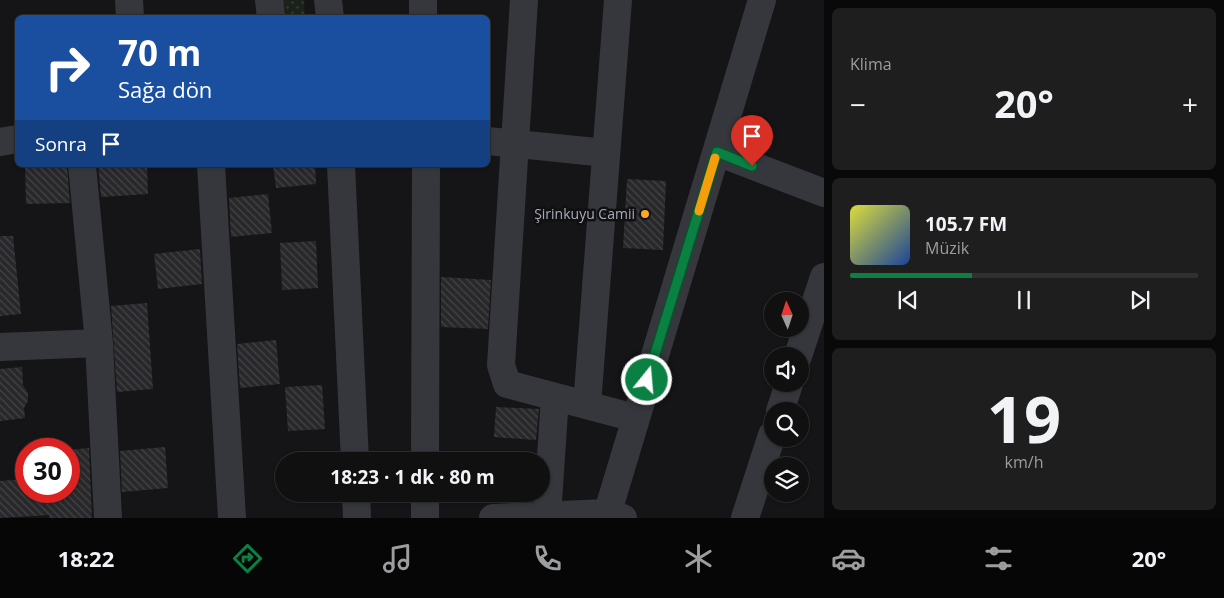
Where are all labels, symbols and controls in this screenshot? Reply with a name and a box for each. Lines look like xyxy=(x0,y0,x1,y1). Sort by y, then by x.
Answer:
text: 70 m xyxy=(118,29,201,76)
icon: right xyxy=(35,35,100,100)
text: Klima xyxy=(850,53,892,75)
text: Sağa dön xyxy=(118,74,212,104)
text: 20° xyxy=(994,77,1054,129)
text: − xyxy=(850,85,866,123)
text: + xyxy=(1182,85,1198,123)
pin xyxy=(731,115,773,166)
icon: arrive xyxy=(738,122,766,150)
icon: arrive xyxy=(97,130,125,158)
text: Sonra xyxy=(35,131,87,157)
place label: Şirinkuyu Camii xyxy=(534,204,635,223)
marker: Şirinkuyu Camii xyxy=(639,208,651,220)
text: 105.7 FM xyxy=(925,211,1007,237)
text: Müzik xyxy=(925,237,969,259)
icon: previous xyxy=(894,286,922,314)
icon: pause xyxy=(1010,286,1038,314)
icon: next xyxy=(1126,286,1154,314)
north arrow xyxy=(764,292,809,338)
map controls xyxy=(764,292,809,502)
button: sound xyxy=(764,347,809,392)
position arrow xyxy=(620,353,672,405)
text: 19 xyxy=(987,374,1061,462)
button: search xyxy=(764,402,809,447)
speed limit sign: 30 xyxy=(15,438,80,503)
text: km/h xyxy=(1005,451,1043,473)
button: layers xyxy=(764,457,809,502)
text: 18:23 · 1 dk · 80 m xyxy=(330,464,495,490)
icon: directions xyxy=(230,541,265,576)
icon: music xyxy=(380,541,415,576)
icon: phone xyxy=(530,541,565,576)
icon: climate xyxy=(681,541,716,576)
icon: car xyxy=(831,541,866,576)
icon: filters xyxy=(981,541,1016,576)
text: 18:22 xyxy=(58,543,114,573)
text: 20° xyxy=(1132,543,1166,573)

